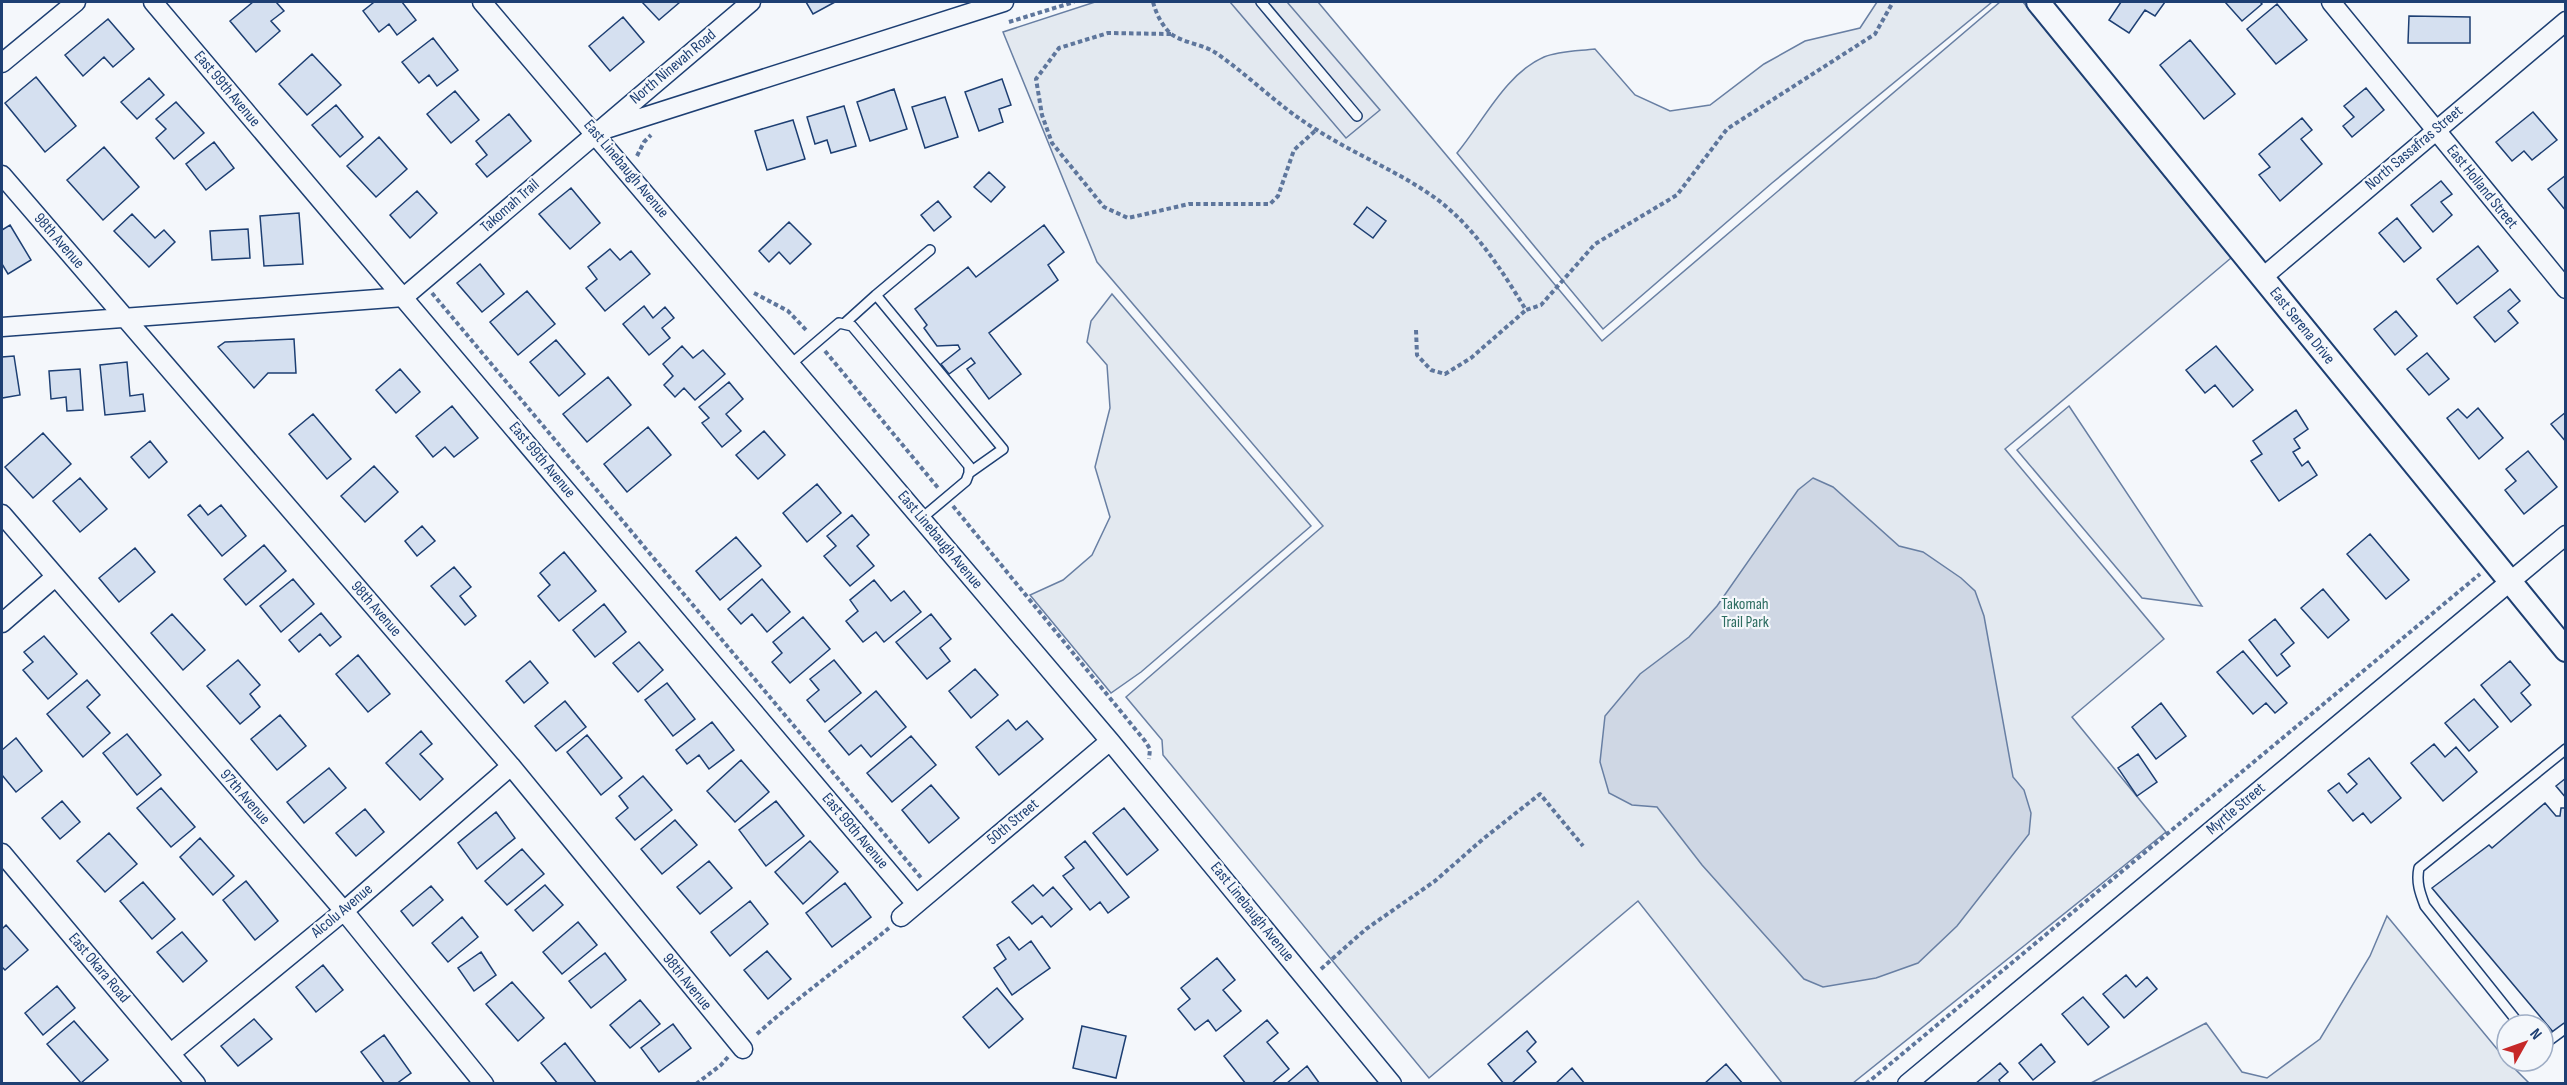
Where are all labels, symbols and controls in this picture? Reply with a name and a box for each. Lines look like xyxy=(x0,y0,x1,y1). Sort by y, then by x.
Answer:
street label: North Ninevah Road xyxy=(626,26,720,108)
street label: East 99th Avenue xyxy=(190,47,264,131)
street label: North Sassafras Street xyxy=(2361,102,2467,194)
street label: East Linebaugh Avenue xyxy=(579,116,673,222)
street label: East Holland Street xyxy=(2442,141,2522,233)
street label: Takomah Trail xyxy=(477,175,543,237)
street label: 98th Avenue xyxy=(30,209,88,273)
street label: East Serena Drive xyxy=(2265,284,2339,368)
street label: East 99th Avenue xyxy=(505,418,579,502)
street label: East Linebaugh Avenue xyxy=(893,487,987,593)
street label: 98th Avenue xyxy=(347,577,405,641)
park label: Takomah Trail Park xyxy=(1721,595,1769,632)
street label: 97th Avenue xyxy=(216,765,274,829)
street label: Myrtle Street xyxy=(2203,779,2269,839)
street label: East 99th Avenue xyxy=(818,789,892,873)
street label: 50th Street xyxy=(983,795,1043,849)
street label: East Linebaugh Avenue xyxy=(1206,859,1298,965)
street label: Alcolu Avenue xyxy=(307,880,377,943)
street label: East Okara Road xyxy=(64,929,134,1007)
street label: 98th Avenue xyxy=(658,950,716,1014)
north arrow xyxy=(2495,1013,2555,1073)
text: N xyxy=(2525,1025,2545,1044)

